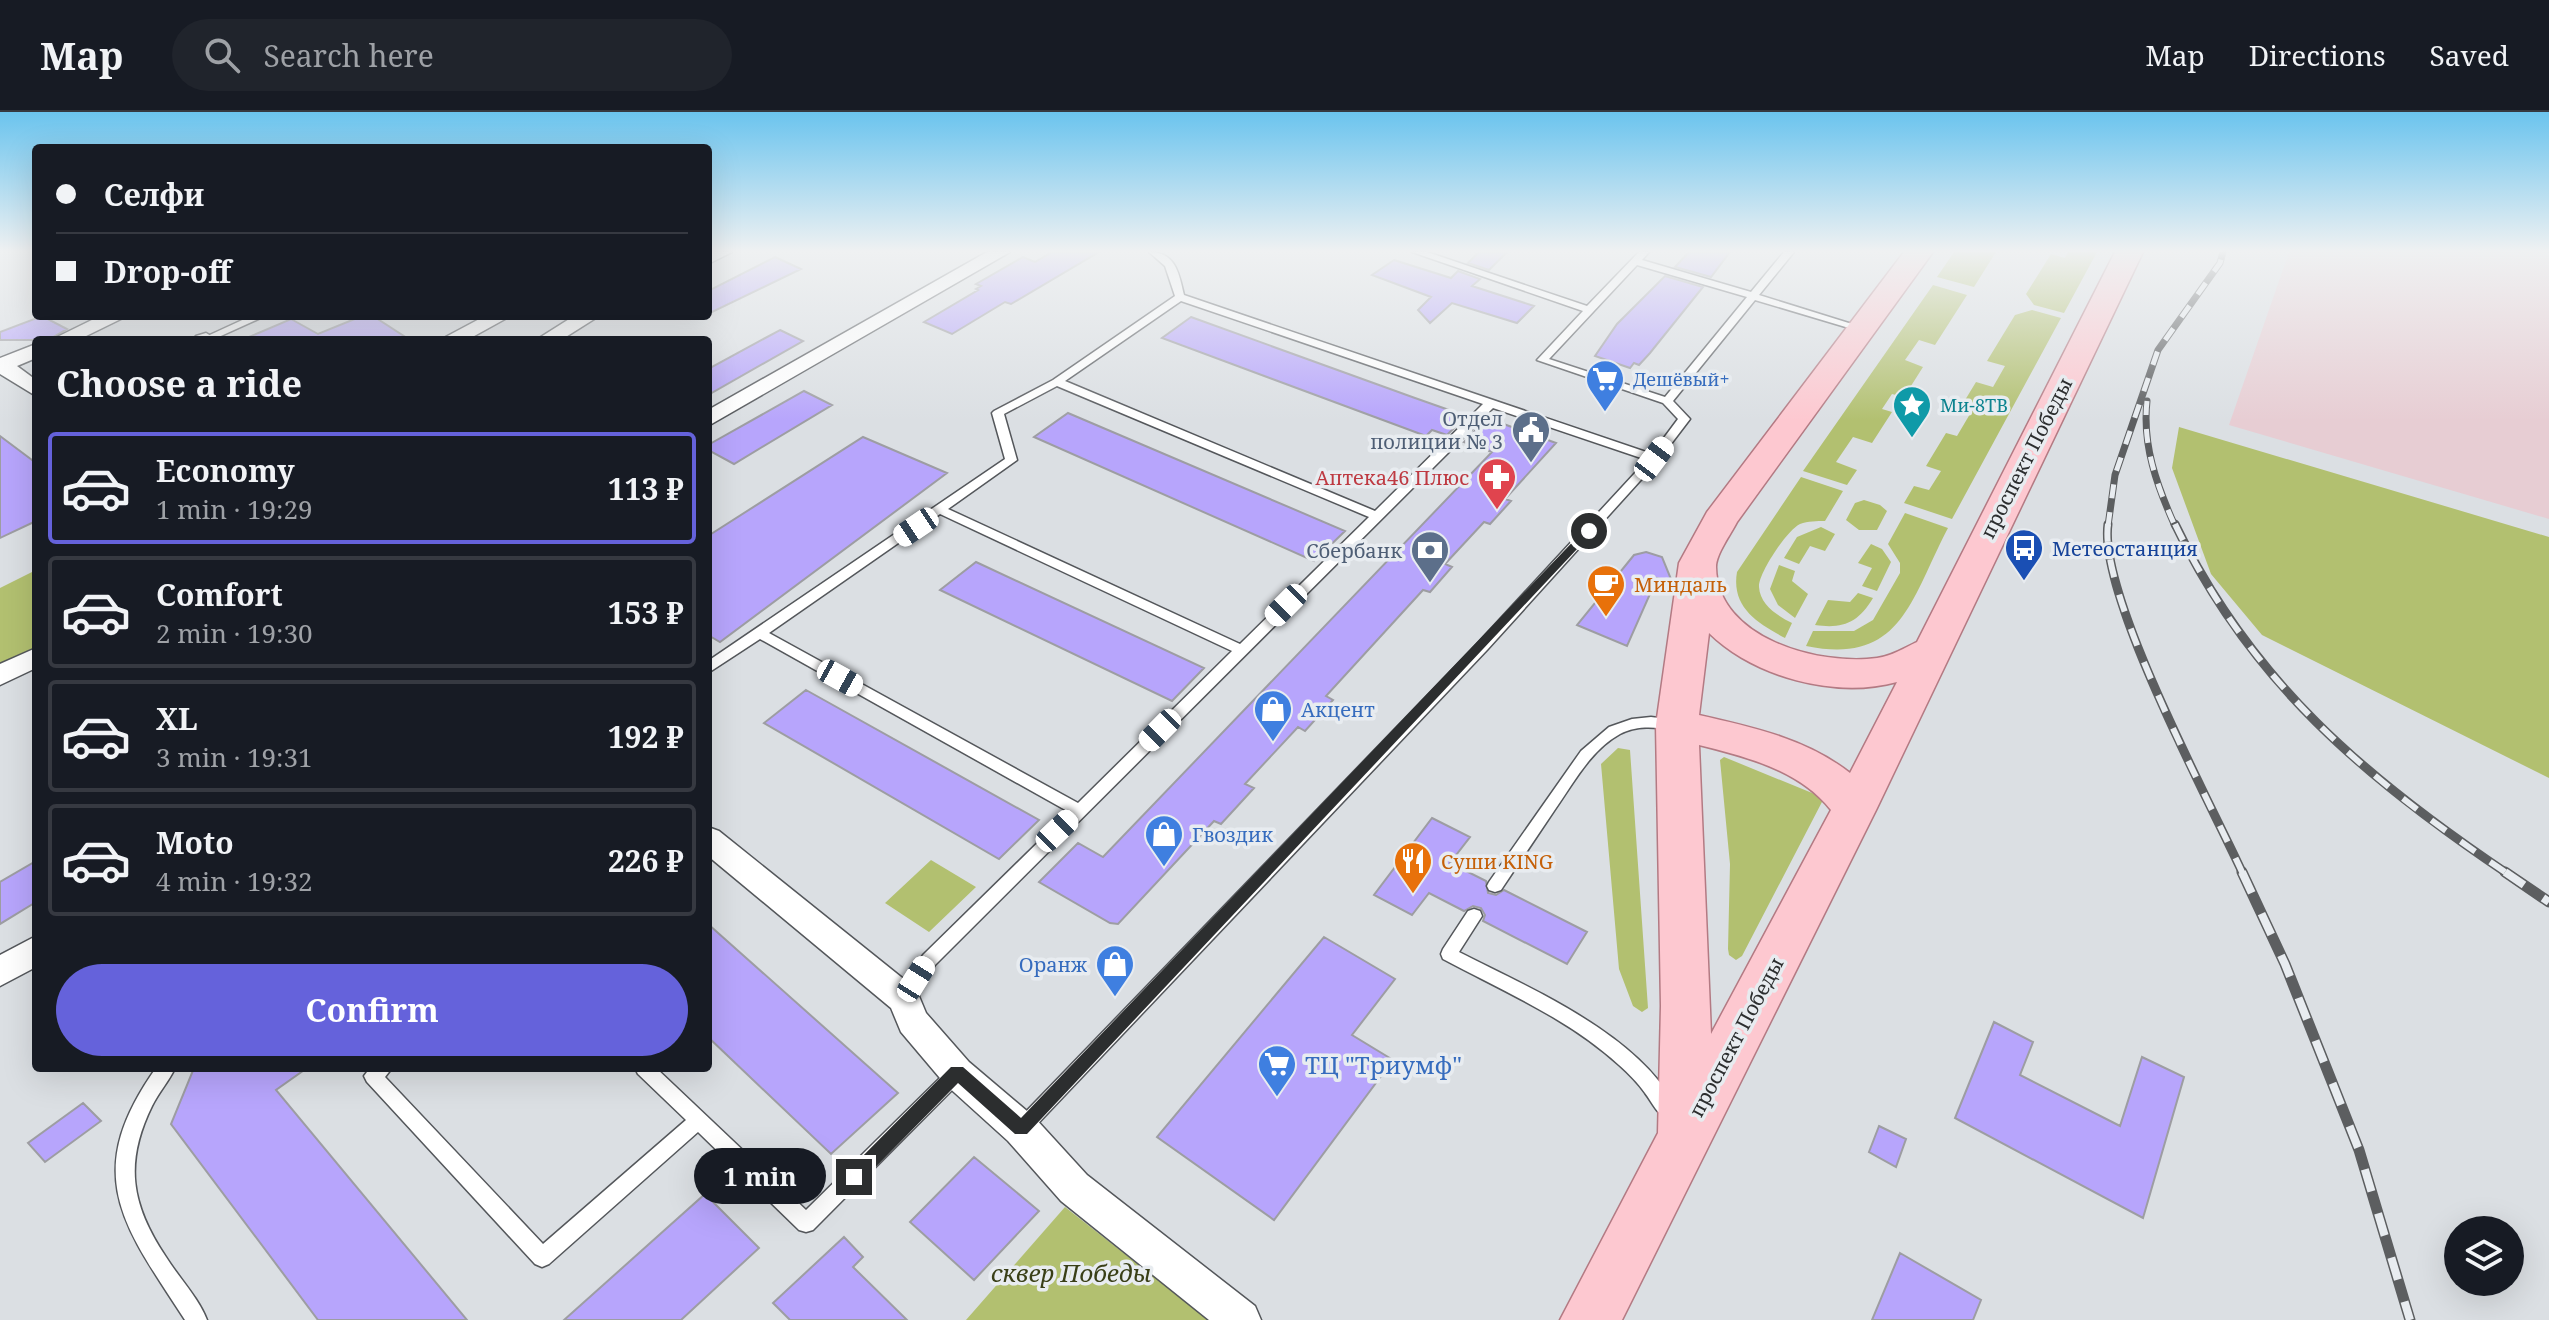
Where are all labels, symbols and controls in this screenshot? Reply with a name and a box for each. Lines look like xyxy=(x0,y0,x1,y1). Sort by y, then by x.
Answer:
search box xyxy=(172,19,732,91)
text: Map xyxy=(40,29,124,81)
icon: search xyxy=(200,33,244,77)
text: Search here xyxy=(264,35,434,76)
text: Map xyxy=(2145,36,2205,74)
text: Directions xyxy=(2249,36,2386,74)
text: Saved xyxy=(2430,36,2509,74)
text: Селфи xyxy=(104,174,204,215)
text: Drop-off xyxy=(104,251,231,292)
supermarket icon: Дешёвый+ xyxy=(1584,358,1626,413)
text: Choose a ride xyxy=(56,359,302,408)
place label: Дешёвый+ xyxy=(1633,367,1730,391)
street label: проспект Победы xyxy=(1974,373,2078,543)
place icon: Ми-8ТВ xyxy=(1891,384,1933,439)
place label: Ми-8ТВ xyxy=(1940,393,2008,417)
place label: Отдел полиции № 3 xyxy=(1370,405,1503,455)
public building icon: Отдел полиции № 3 xyxy=(1510,409,1552,464)
car xyxy=(1630,433,1678,485)
text: Economy xyxy=(156,450,295,491)
icon: car xyxy=(60,452,132,524)
pharmacy icon: Аптека46 Плюс xyxy=(1476,456,1518,511)
place label: Аптека46 Плюс xyxy=(1315,464,1469,491)
text: 113 ₽ xyxy=(608,468,684,509)
text: 1 min · 19:29 xyxy=(156,491,313,527)
car xyxy=(889,504,943,550)
route start xyxy=(1571,513,1607,549)
bus stop icon: Метеостанция xyxy=(2003,527,2045,582)
bank icon: Сбербанк xyxy=(1409,529,1451,584)
place label: Метеостанция xyxy=(2052,535,2198,562)
place label: Сбербанк xyxy=(1306,537,1402,564)
cafe icon: Миндаль xyxy=(1585,563,1627,618)
place label: Миндаль xyxy=(1634,571,1727,598)
text: Comfort xyxy=(156,574,283,615)
icon: car xyxy=(60,576,132,648)
car xyxy=(1261,580,1311,630)
text: 153 ₽ xyxy=(608,592,684,633)
text: 2 min · 19:30 xyxy=(156,615,313,651)
car xyxy=(813,656,867,700)
shop icon: Акцент xyxy=(1252,688,1294,743)
place label: Акцент xyxy=(1301,696,1375,723)
text: XL xyxy=(156,698,198,739)
icon: car xyxy=(60,700,132,772)
car xyxy=(1135,705,1185,755)
text: 192 ₽ xyxy=(608,716,684,757)
text: 3 min · 19:31 xyxy=(156,739,313,775)
car xyxy=(1031,806,1083,856)
shop icon: Гвоздик xyxy=(1143,813,1185,868)
place label: Гвоздик xyxy=(1192,821,1273,848)
text: Moto xyxy=(156,822,234,863)
icon: car xyxy=(60,824,132,896)
text: 226 ₽ xyxy=(608,840,684,881)
restaurant icon: Суши KING xyxy=(1392,840,1434,895)
place label: Суши KING xyxy=(1441,848,1553,875)
text: 4 min · 19:32 xyxy=(156,863,313,899)
shop icon: Оранж xyxy=(1094,943,1136,998)
place label: Оранж xyxy=(1019,951,1087,978)
car xyxy=(893,952,939,1006)
street label: проспект Победы xyxy=(1682,952,1790,1122)
button: Confirm xyxy=(56,964,688,1056)
supermarket icon: ТЦ "Триумф" xyxy=(1256,1043,1298,1098)
place label: ТЦ "Триумф" xyxy=(1305,1048,1462,1081)
callout: 1 min xyxy=(694,1149,826,1205)
text: 1 min xyxy=(723,1158,797,1194)
route end xyxy=(836,1159,872,1195)
map controls xyxy=(2444,1216,2524,1296)
button: layers xyxy=(2444,1216,2524,1296)
park label: сквер Победы xyxy=(991,1256,1151,1289)

